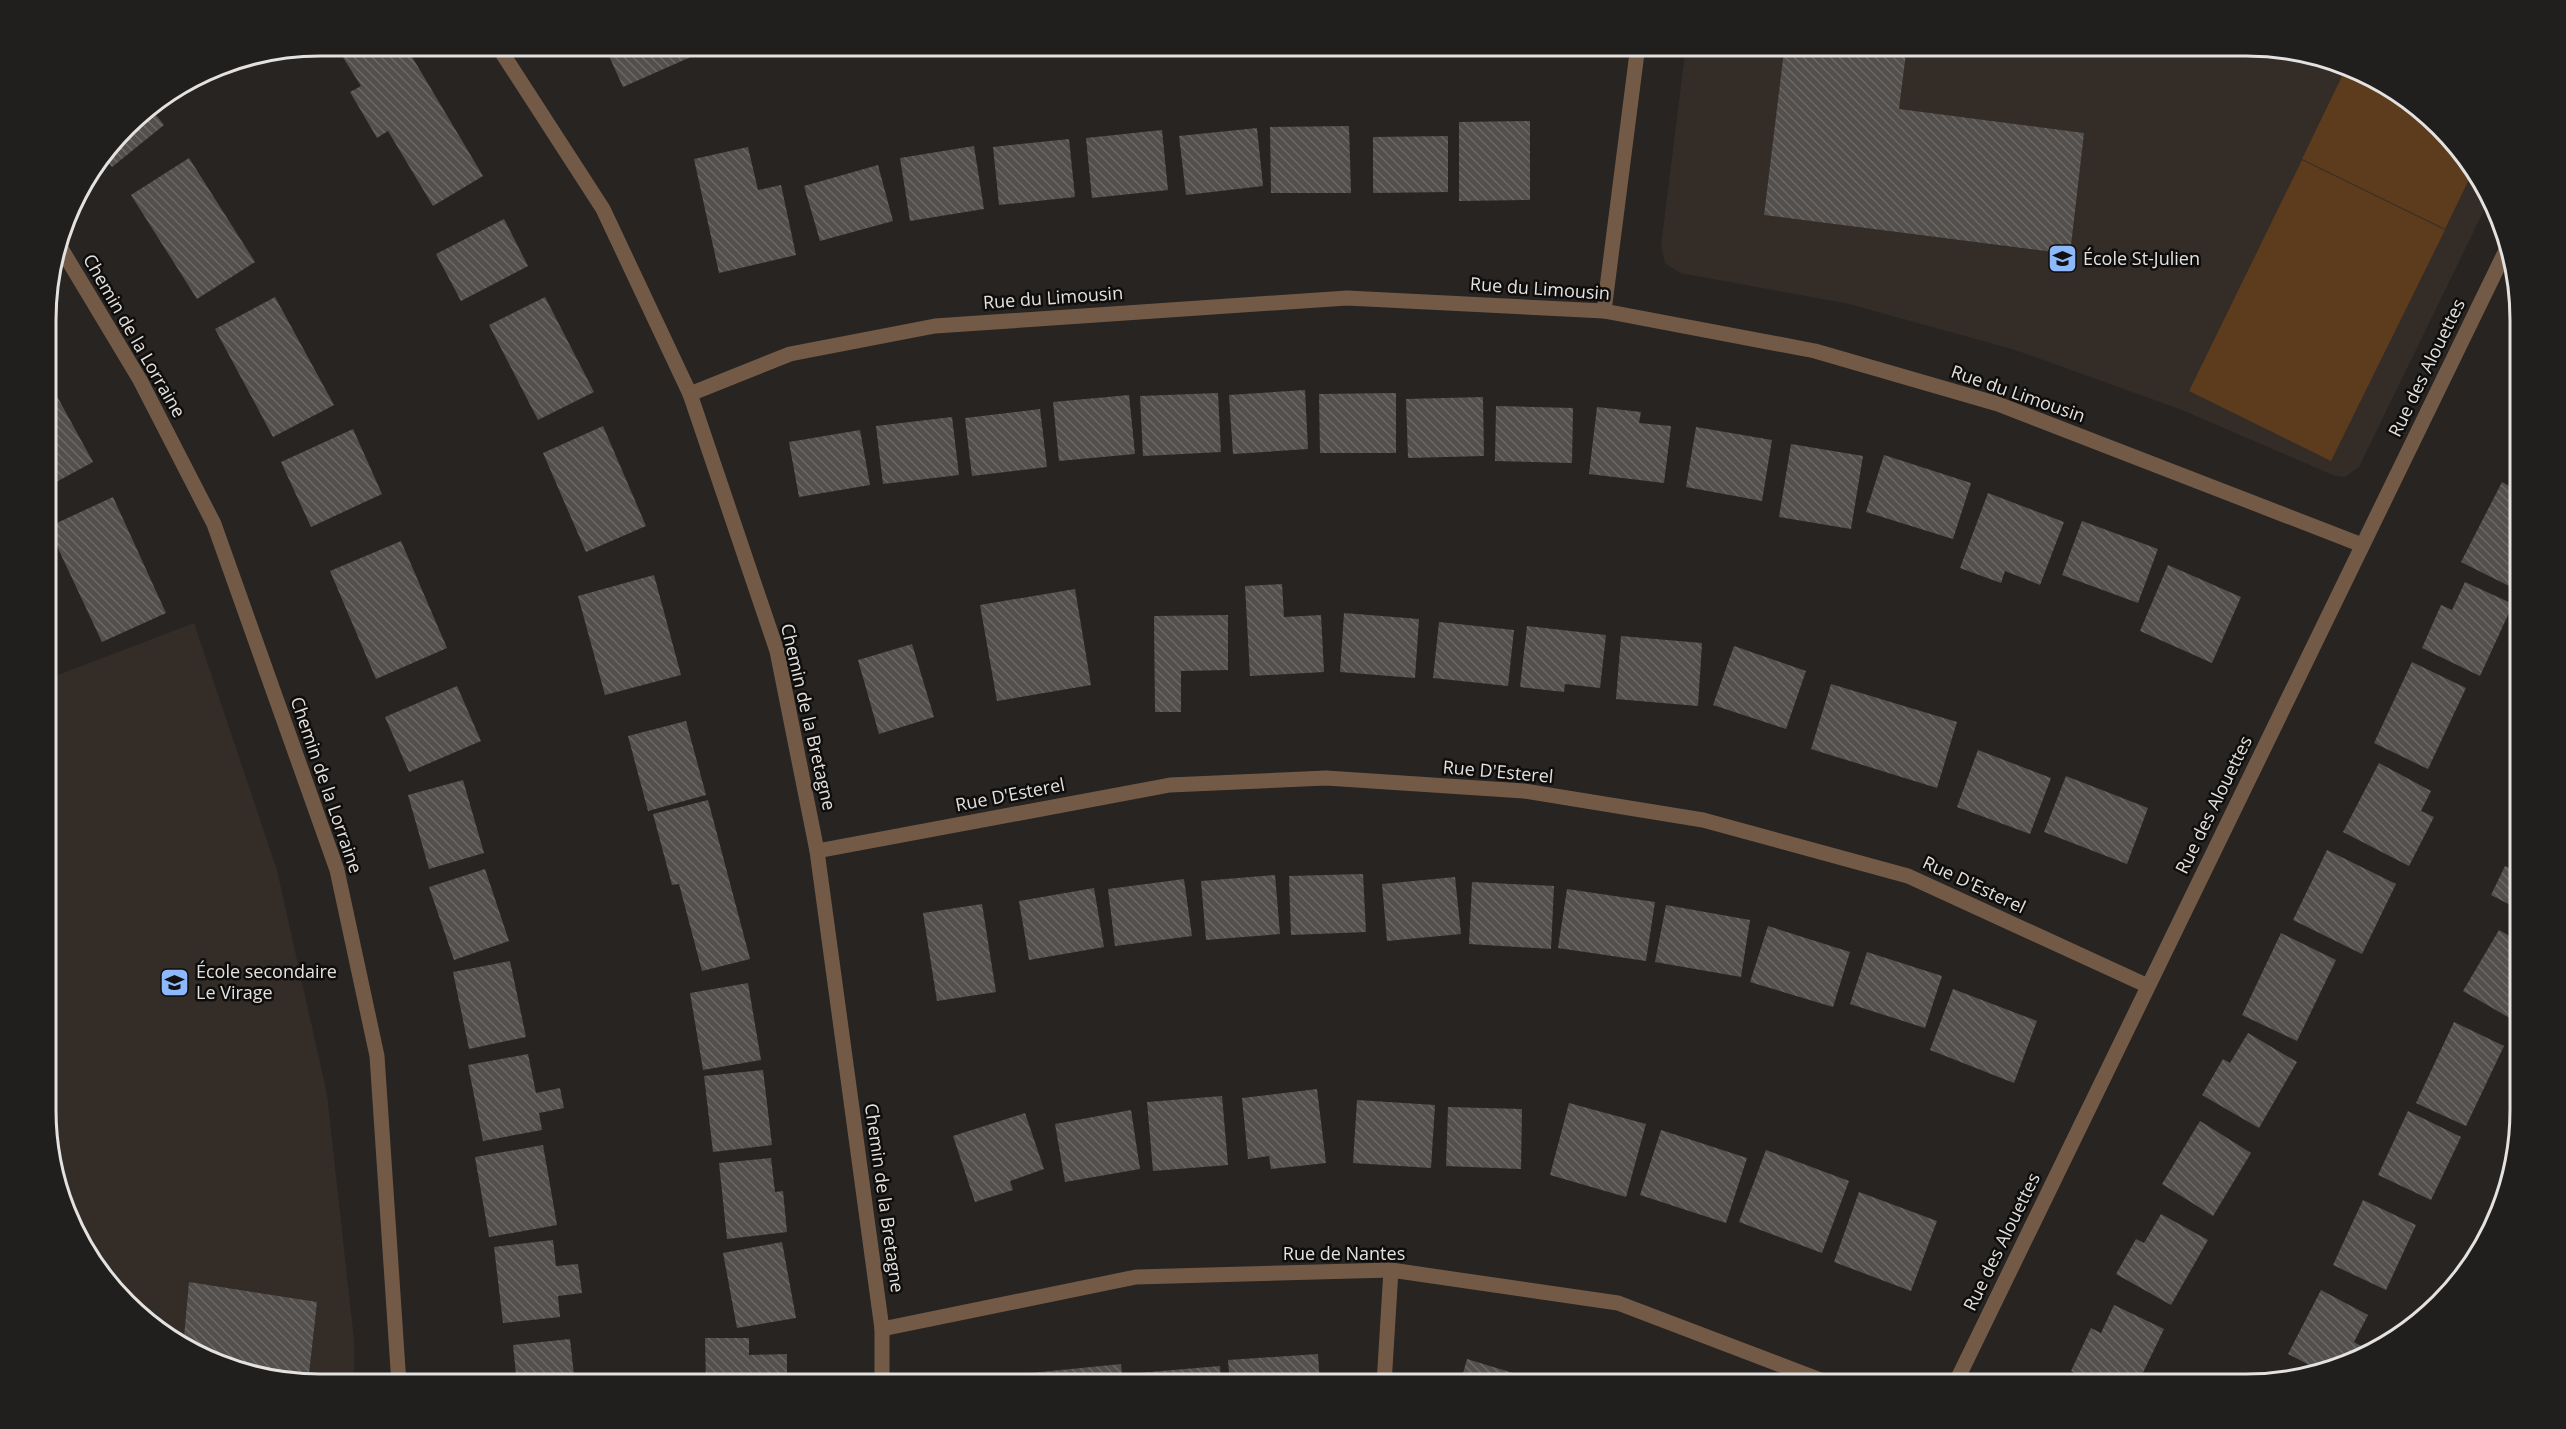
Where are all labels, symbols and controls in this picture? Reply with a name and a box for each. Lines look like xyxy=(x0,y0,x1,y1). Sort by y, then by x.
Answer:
school or university icon: École St-Julien xyxy=(2046,243,2078,275)
place label: École St-Julien xyxy=(2083,246,2200,270)
street label: Chemin de la Lorraine xyxy=(78,249,192,422)
street label: Rue du Limousin xyxy=(1469,271,1611,305)
street label: Rue du Limousin xyxy=(982,280,1124,314)
street label: Rue des Alouettes xyxy=(2382,295,2470,441)
street label: Rue du Limousin xyxy=(1948,359,2089,427)
street label: Chemin de la Bretagne xyxy=(776,621,842,812)
street label: Chemin de la Lorraine xyxy=(285,693,368,876)
street label: Rue des Alouettes xyxy=(2169,732,2257,878)
street label: Rue D'Esterel xyxy=(1442,754,1554,788)
street label: Rue D'Esterel xyxy=(953,772,1067,816)
street label: Rue D'Esterel xyxy=(1919,850,2030,918)
place label: École secondaire Le Virage xyxy=(196,959,337,1004)
school or university icon: École secondaire Le Virage xyxy=(159,966,191,998)
street label: Chemin de la Bretagne xyxy=(860,1102,910,1294)
street label: Rue des Alouettes xyxy=(1957,1169,2045,1315)
street label: Rue de Nantes xyxy=(1283,1241,1405,1265)

